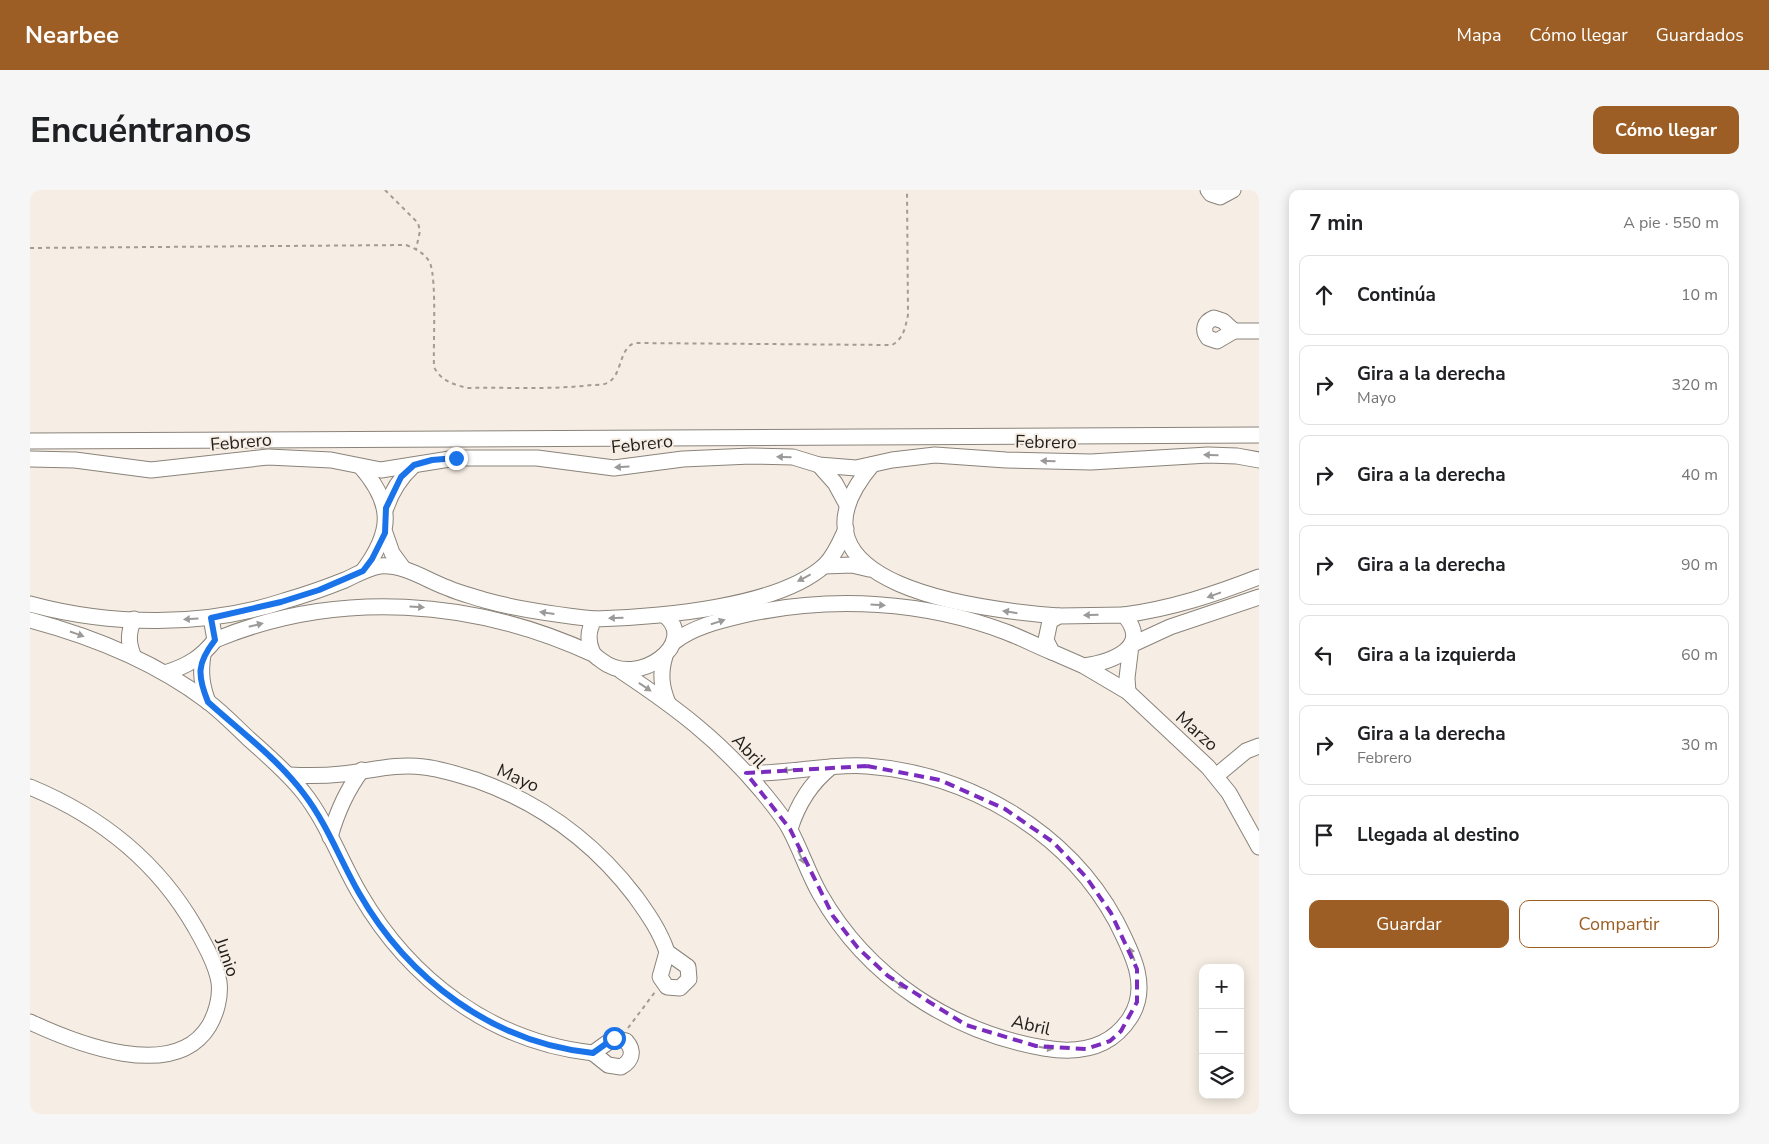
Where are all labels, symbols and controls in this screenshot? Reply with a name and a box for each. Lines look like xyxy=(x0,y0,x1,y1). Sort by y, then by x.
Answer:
text: Nearbee xyxy=(25,19,119,51)
text: Mapa xyxy=(1457,23,1502,47)
text: Cómo llegar xyxy=(1530,23,1628,47)
text: Guardados xyxy=(1656,23,1744,47)
button: Cómo llegar xyxy=(1593,106,1739,154)
text: Encuéntranos xyxy=(30,107,251,154)
text: 7 min xyxy=(1309,209,1363,237)
text: A pie · 550 m xyxy=(1623,212,1719,234)
icon: ahead xyxy=(1310,281,1338,309)
text: Continúa xyxy=(1357,282,1436,308)
text: 10 m xyxy=(1681,284,1718,306)
text: Gira a la derecha xyxy=(1357,361,1506,387)
icon: right xyxy=(1310,371,1338,399)
text: 320 m xyxy=(1671,374,1718,396)
text: Mayo xyxy=(1357,387,1396,409)
street label: Febrero xyxy=(209,427,273,457)
street label: Febrero xyxy=(610,429,674,459)
street label: Febrero xyxy=(1015,429,1077,455)
route end xyxy=(445,447,468,470)
one-way arrow xyxy=(1202,451,1218,459)
one-way arrow xyxy=(775,453,791,461)
one-way arrow xyxy=(1040,457,1056,465)
icon: right xyxy=(1310,461,1338,489)
text: Gira a la derecha xyxy=(1357,462,1506,488)
one-way arrow xyxy=(614,463,630,471)
text: 40 m xyxy=(1681,464,1718,486)
icon: right xyxy=(1310,551,1338,579)
text: Gira a la derecha xyxy=(1357,552,1506,578)
text: 90 m xyxy=(1681,554,1718,576)
one-way arrow xyxy=(797,574,812,582)
one-way arrow xyxy=(1206,592,1221,599)
one-way arrow xyxy=(871,601,887,609)
one-way arrow xyxy=(409,604,425,612)
one-way arrow xyxy=(1002,608,1018,616)
one-way arrow xyxy=(539,609,555,617)
one-way arrow xyxy=(1083,612,1099,620)
one-way arrow xyxy=(607,614,623,622)
one-way arrow xyxy=(182,615,198,623)
one-way arrow xyxy=(710,618,725,625)
one-way arrow xyxy=(249,621,264,629)
one-way arrow xyxy=(69,630,84,638)
icon: left xyxy=(1310,641,1338,669)
text: Gira a la izquierda xyxy=(1357,642,1516,668)
text: 60 m xyxy=(1681,644,1718,666)
one-way arrow xyxy=(638,682,652,692)
street label: Marzo xyxy=(1171,705,1223,757)
text: Gira a la derecha xyxy=(1357,721,1506,747)
street label: Abril xyxy=(727,728,772,774)
icon: right xyxy=(1310,731,1338,759)
text: 30 m xyxy=(1681,734,1718,756)
text: Febrero xyxy=(1357,747,1412,769)
street label: Mayo xyxy=(493,758,543,798)
one-way arrow xyxy=(780,766,796,774)
icon: arrive xyxy=(1310,821,1338,849)
text: Llegada al destino xyxy=(1357,822,1519,848)
one-way arrow xyxy=(798,850,806,864)
button: Guardar xyxy=(1309,900,1509,948)
button: Compartir xyxy=(1519,900,1719,948)
street label: Junio xyxy=(209,933,245,980)
one-way arrow xyxy=(1127,947,1135,961)
map controls xyxy=(1199,964,1244,1099)
button: + xyxy=(1199,964,1244,1009)
one-way arrow xyxy=(892,979,905,990)
street label: Abril xyxy=(1009,1009,1054,1041)
button: − xyxy=(1199,1009,1244,1054)
route start xyxy=(603,1027,626,1050)
one-way arrow xyxy=(1039,1045,1055,1053)
button: layers xyxy=(1199,1054,1244,1099)

